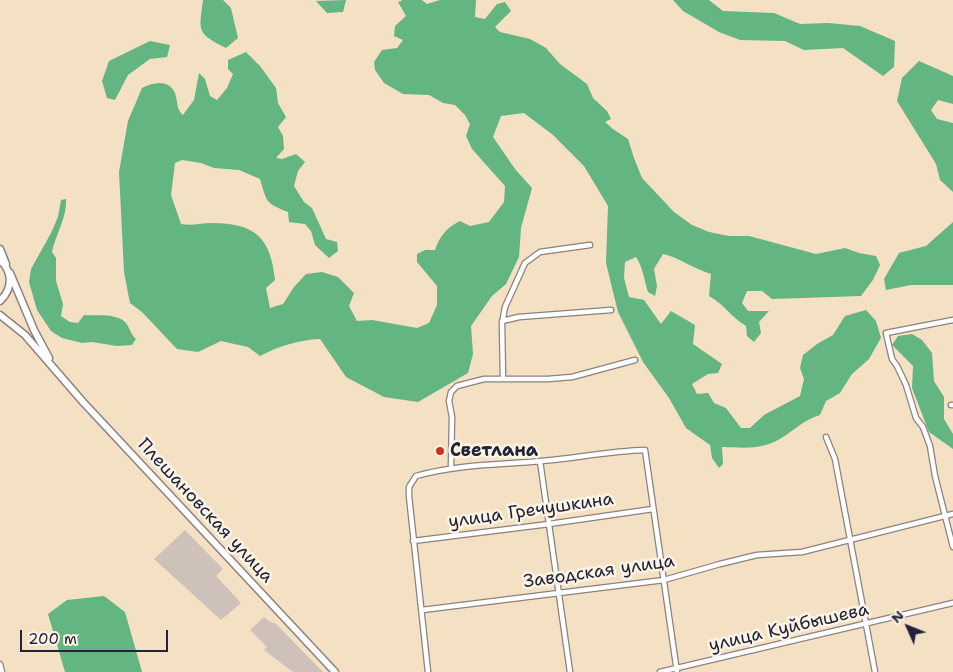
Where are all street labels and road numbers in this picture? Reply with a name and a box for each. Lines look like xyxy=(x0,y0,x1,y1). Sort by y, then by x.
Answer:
street label: Плешановская улица xyxy=(132,434,278,588)
street label: улица Гречушкина xyxy=(447,489,615,533)
street label: Заводская улица xyxy=(522,551,676,593)
street label: улица Куйбышева xyxy=(707,599,871,657)

